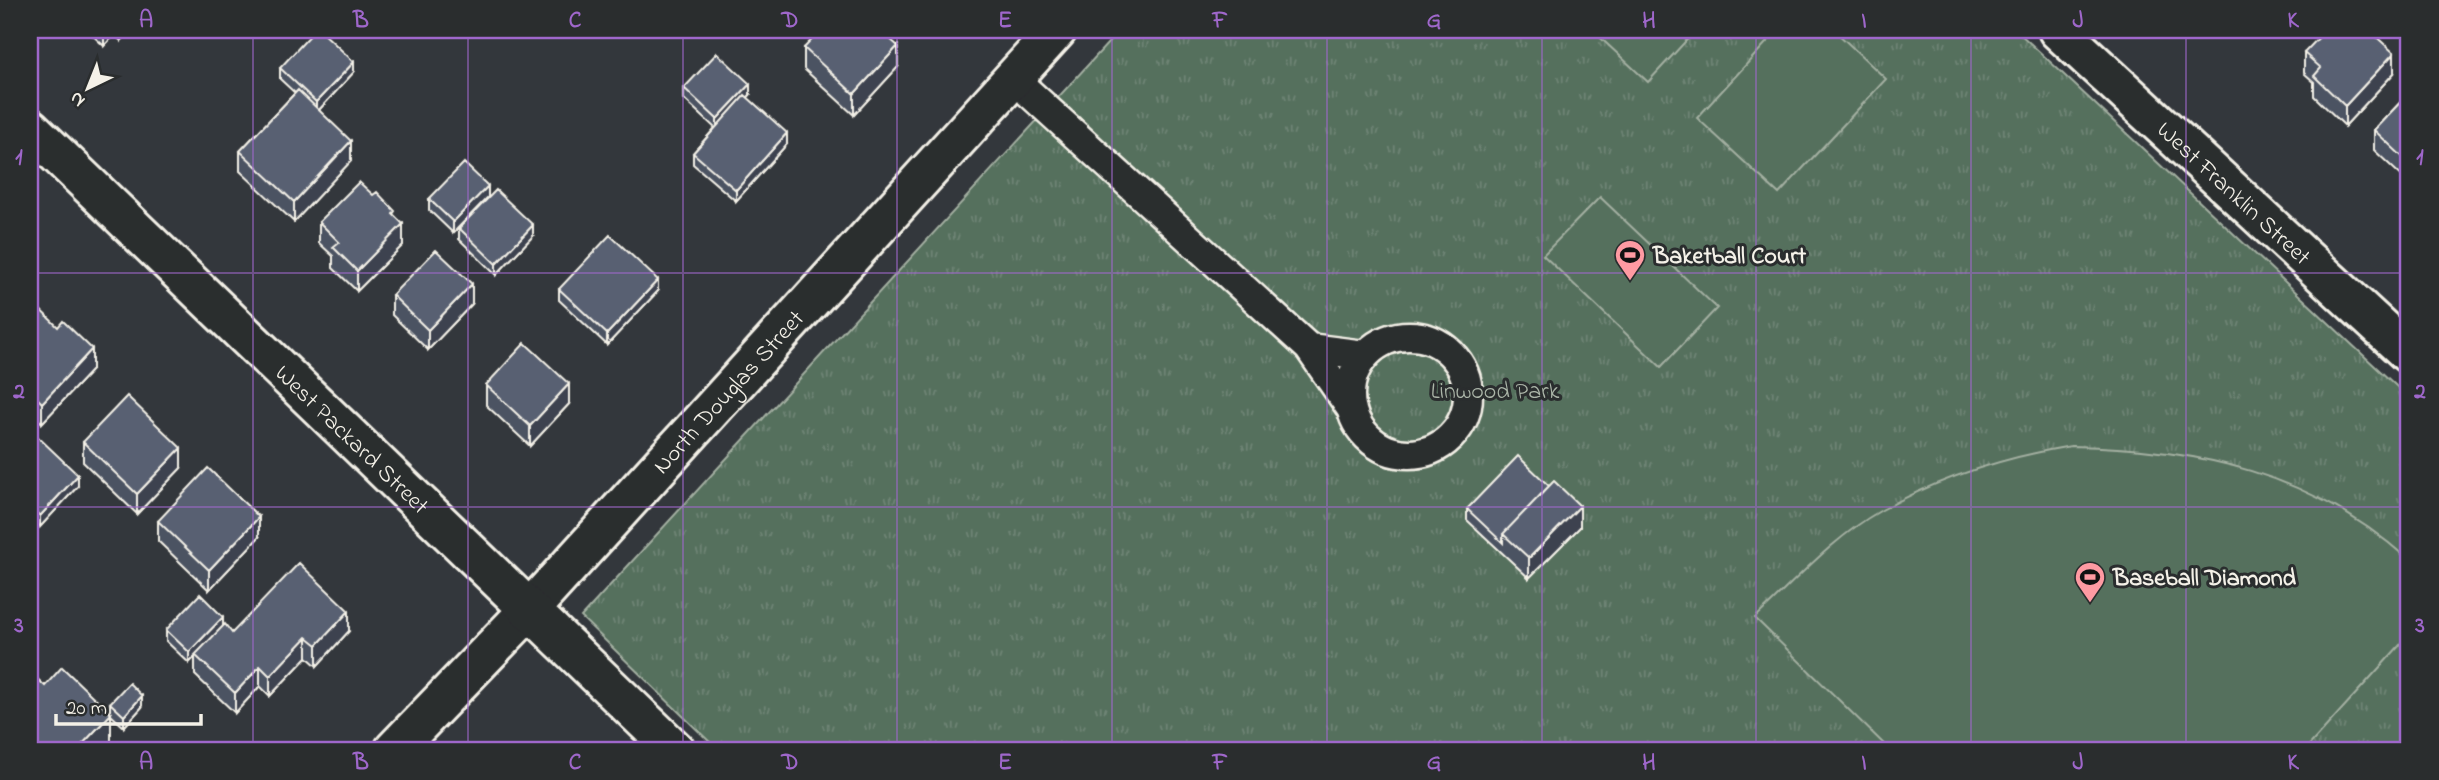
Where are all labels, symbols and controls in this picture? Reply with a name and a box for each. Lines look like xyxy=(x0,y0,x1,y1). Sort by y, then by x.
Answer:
text: A xyxy=(139,5,153,38)
text: B xyxy=(352,5,369,38)
text: C xyxy=(569,5,582,38)
text: D xyxy=(781,5,798,38)
text: E xyxy=(998,5,1012,38)
text: F xyxy=(1212,5,1228,38)
text: G xyxy=(1427,5,1441,38)
text: H xyxy=(1642,5,1656,38)
text: I xyxy=(1861,5,1867,38)
text: J xyxy=(2072,5,2084,38)
text: K xyxy=(2287,5,2299,38)
north arrow xyxy=(52,52,122,122)
text: N xyxy=(64,84,92,113)
street label: West Franklin Street xyxy=(2148,114,2318,275)
text: 1 xyxy=(15,142,23,175)
text: 1 xyxy=(2416,142,2424,175)
sports icon: Baketball Court xyxy=(1613,238,1647,282)
place label: Baketball Court xyxy=(1652,240,1807,275)
street label: North Douglas Street xyxy=(646,303,814,483)
street label: West Packard Street xyxy=(266,358,436,524)
park label: Linwood Park xyxy=(1431,375,1560,410)
text: 2 xyxy=(12,376,25,409)
text: 2 xyxy=(2413,376,2426,409)
sports icon: Baseball Diamond xyxy=(2073,560,2107,604)
place label: Baseball Diamond xyxy=(2112,562,2297,597)
text: 3 xyxy=(13,610,24,643)
text: 3 xyxy=(2414,610,2425,643)
scale bar xyxy=(56,682,201,726)
text: 20 m xyxy=(66,694,107,724)
text: A xyxy=(139,747,153,780)
text: B xyxy=(352,747,369,780)
text: C xyxy=(569,747,582,780)
text: D xyxy=(781,747,798,780)
text: E xyxy=(998,747,1012,780)
text: F xyxy=(1212,747,1228,780)
text: G xyxy=(1427,747,1441,780)
text: H xyxy=(1642,747,1656,780)
text: I xyxy=(1861,747,1867,780)
text: J xyxy=(2072,747,2084,780)
text: K xyxy=(2287,747,2299,780)

